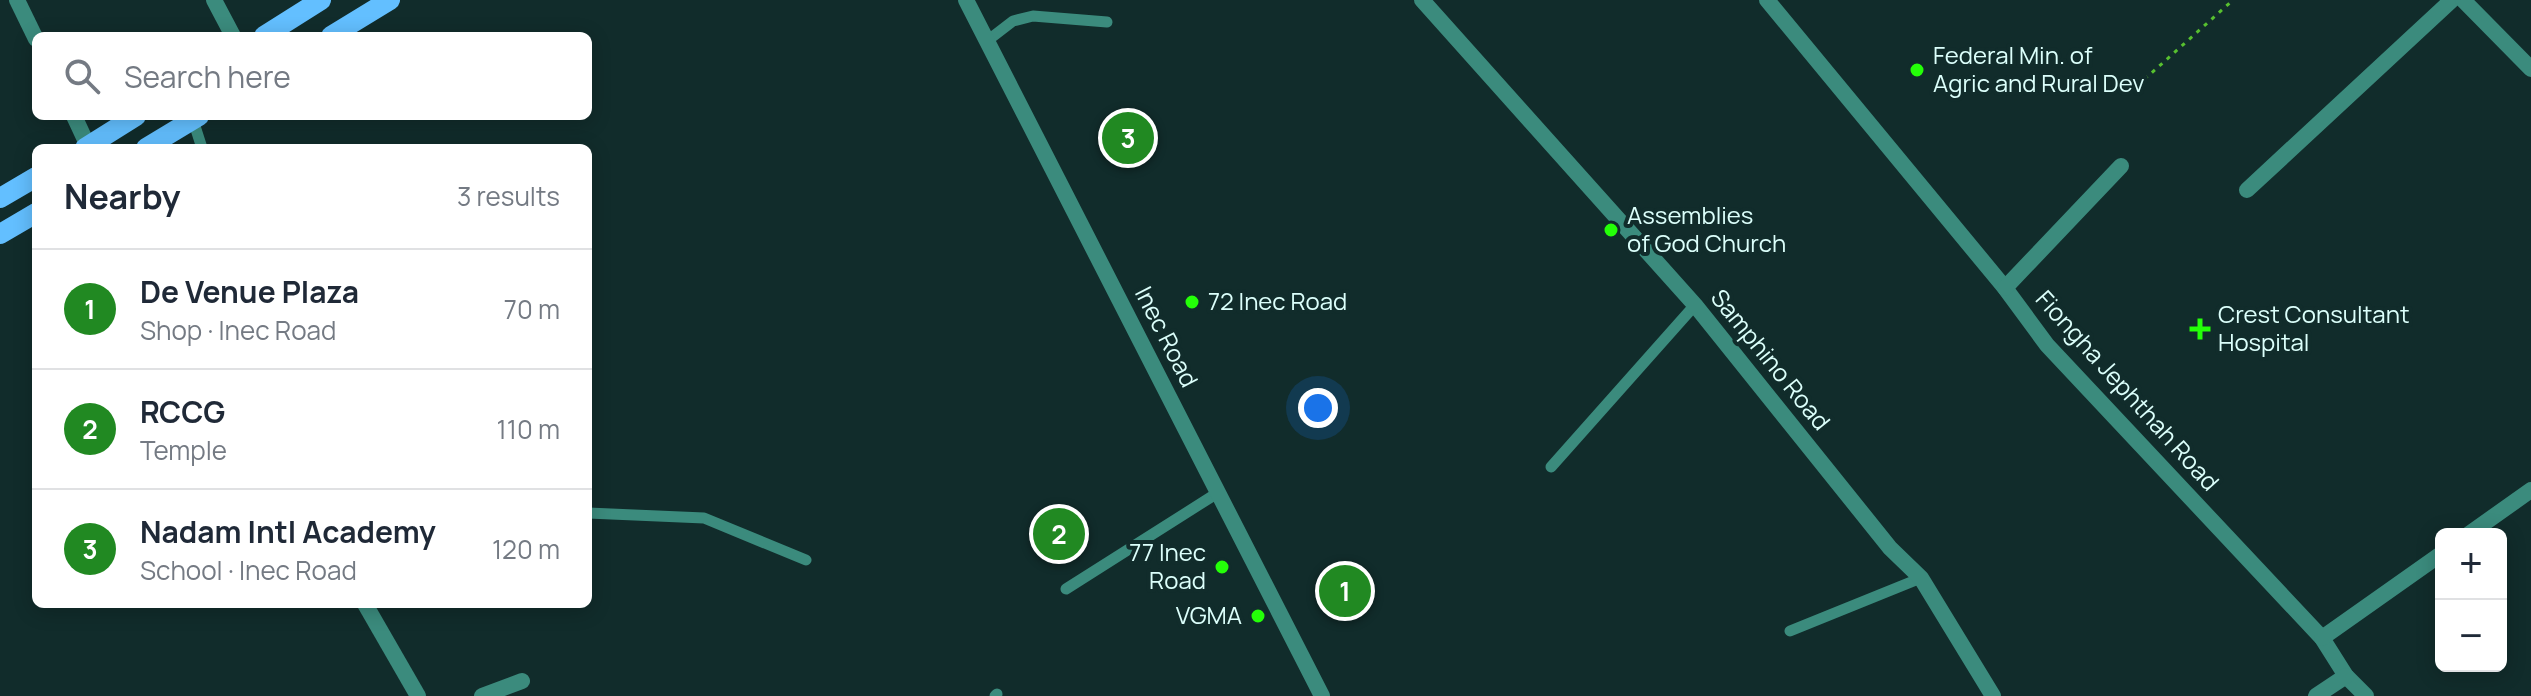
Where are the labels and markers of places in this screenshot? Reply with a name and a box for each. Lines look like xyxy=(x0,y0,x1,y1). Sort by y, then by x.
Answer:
place label: Federal Min. of Agric and Rural Dev xyxy=(1933,38,2144,99)
marker: Federal Min. of Agric and Rural Dev xyxy=(1908,61,1926,79)
pin: 3 xyxy=(1102,108,1154,168)
place label: Assemblies of God Church xyxy=(1627,198,1786,259)
marker: Assemblies of God Church xyxy=(1602,221,1620,239)
place label: 72 Inec Road xyxy=(1208,284,1347,317)
marker: 72 Inec Road xyxy=(1183,293,1201,311)
place label: Crest Consultant Hospital xyxy=(2218,297,2410,358)
marker: Crest Consultant Hospital xyxy=(2189,318,2211,340)
pin: 2 xyxy=(1033,504,1085,564)
place label: 77 Inec Road xyxy=(1129,535,1206,596)
marker: 77 Inec Road xyxy=(1213,558,1231,576)
pin: 1 xyxy=(1319,561,1371,621)
place label: VGMA xyxy=(1176,598,1242,631)
marker: VGMA xyxy=(1249,607,1267,625)

